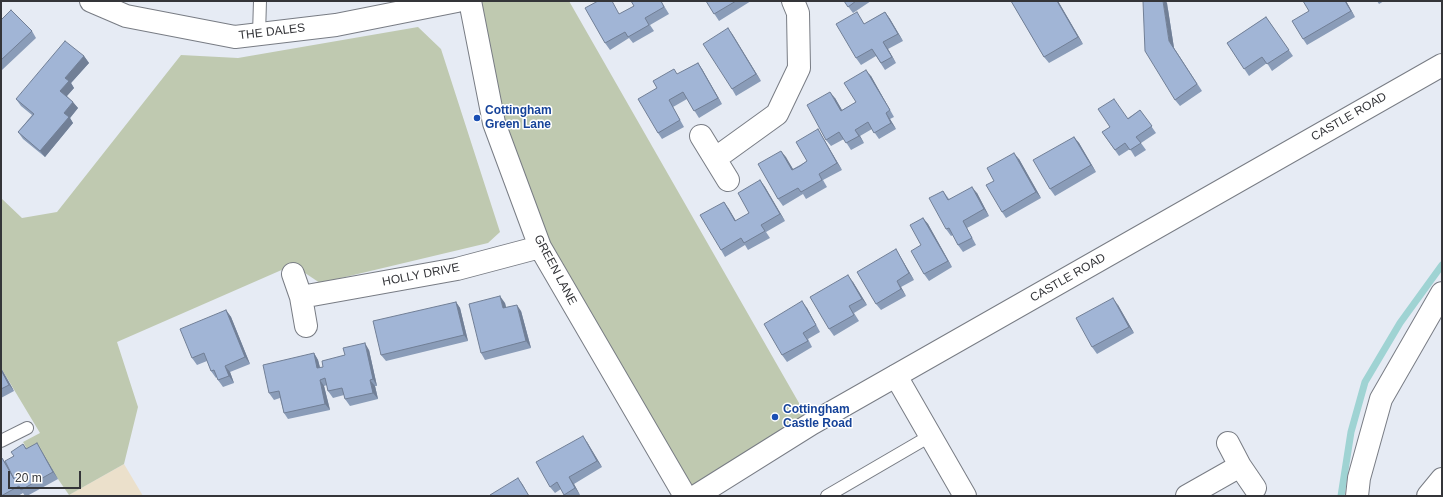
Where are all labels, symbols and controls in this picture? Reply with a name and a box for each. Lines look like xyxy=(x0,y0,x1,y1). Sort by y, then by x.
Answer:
street label: THE DALES xyxy=(238,21,306,43)
street label: CASTLE ROAD xyxy=(1309,90,1389,144)
place label: Cottingham Green Lane xyxy=(485,104,552,132)
marker: Cottingham Green Lane xyxy=(472,113,482,123)
street label: GREEN LANE xyxy=(530,232,580,308)
street label: CASTLE ROAD xyxy=(1028,251,1108,305)
street label: HOLLY DRIVE xyxy=(381,260,461,290)
place label: Cottingham Castle Road xyxy=(783,403,852,431)
marker: Cottingham Castle Road xyxy=(770,412,780,422)
scale bar xyxy=(10,463,83,489)
text: 20 m xyxy=(15,471,42,485)

